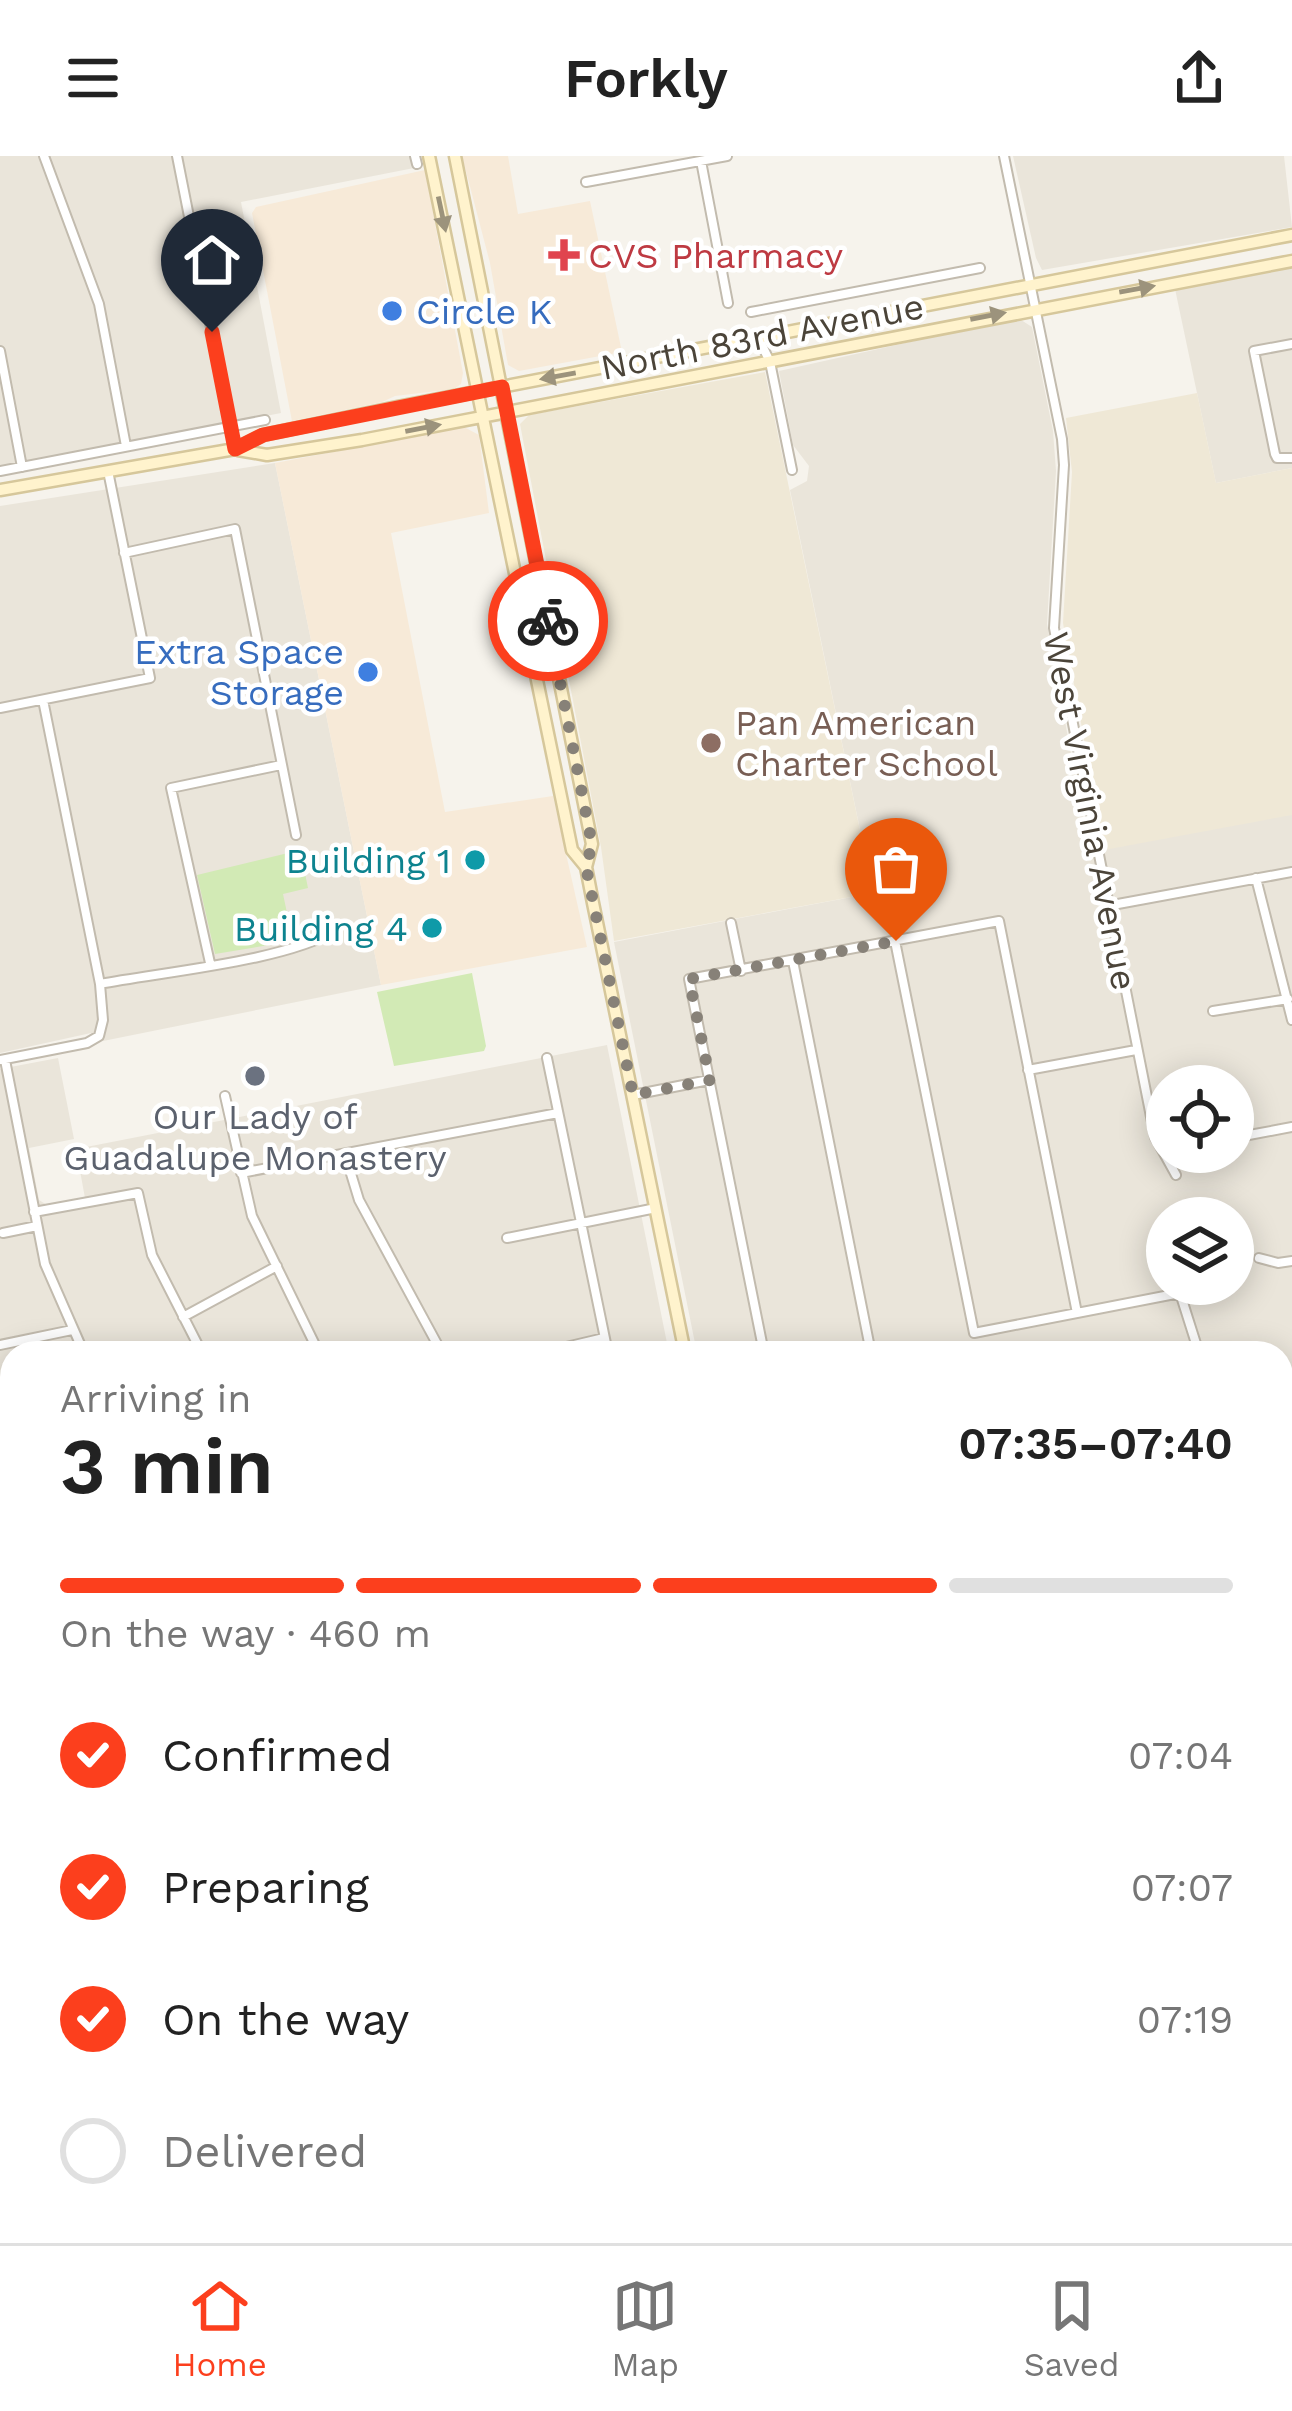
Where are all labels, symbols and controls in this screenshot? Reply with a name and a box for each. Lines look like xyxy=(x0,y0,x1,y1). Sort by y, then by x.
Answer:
icon: menu xyxy=(60,45,126,111)
icon: share xyxy=(1166,45,1232,111)
text: Forkly xyxy=(564,47,728,110)
one-way arrow xyxy=(433,196,452,234)
pin xyxy=(161,209,263,332)
icon: home xyxy=(179,227,245,293)
place label: CVS Pharmacy xyxy=(588,235,843,277)
marker: CVS Pharmacy xyxy=(551,242,577,268)
one-way arrow xyxy=(1119,279,1156,298)
street label: North 83rd Avenue xyxy=(597,285,927,389)
place label: Circle K xyxy=(416,291,552,333)
marker: Circle K xyxy=(379,298,405,324)
one-way arrow xyxy=(970,307,1008,325)
one-way arrow xyxy=(539,368,577,386)
one-way arrow xyxy=(404,418,442,437)
courier xyxy=(488,561,608,681)
icon: bike xyxy=(515,588,581,654)
street label: West Virginia Avenue xyxy=(1035,628,1145,994)
place label: Extra Space Storage xyxy=(134,631,344,714)
marker: Extra Space Storage xyxy=(355,659,381,685)
place label: Pan American Charter School xyxy=(735,702,998,785)
marker: Pan American Charter School xyxy=(698,730,724,756)
pin xyxy=(845,818,947,941)
icon: bag xyxy=(863,836,929,902)
place label: Building 1 xyxy=(286,840,451,882)
marker: Building 1 xyxy=(462,847,488,873)
place label: Building 4 xyxy=(234,908,408,950)
marker: Building 4 xyxy=(419,915,445,941)
marker: Our Lady of Guadalupe Monastery xyxy=(242,1063,268,1089)
map controls xyxy=(1146,1065,1254,1305)
button: locate xyxy=(1146,1065,1254,1173)
place label: Our Lady of Guadalupe Monastery xyxy=(63,1096,447,1179)
button: layers xyxy=(1146,1197,1254,1305)
text: Arriving in xyxy=(60,1376,251,1421)
text: 07:35–07:40 xyxy=(958,1417,1233,1470)
text: 3 min xyxy=(60,1420,274,1512)
text: On the way · 460 m xyxy=(60,1611,431,1656)
icon: check xyxy=(60,1722,126,1788)
text: Confirmed xyxy=(162,1729,393,1782)
text: 07:04 xyxy=(1128,1733,1233,1778)
icon: check xyxy=(60,1854,126,1920)
text: Preparing xyxy=(162,1861,369,1914)
text: 07:07 xyxy=(1131,1865,1233,1910)
icon: check xyxy=(60,1986,126,2052)
text: On the way xyxy=(162,1993,409,2046)
text: 07:19 xyxy=(1137,1997,1233,2042)
text: Delivered xyxy=(162,2125,367,2178)
tab: Home xyxy=(172,2273,267,2384)
tab: Map xyxy=(612,2273,679,2384)
tab: Saved xyxy=(1024,2273,1120,2384)

